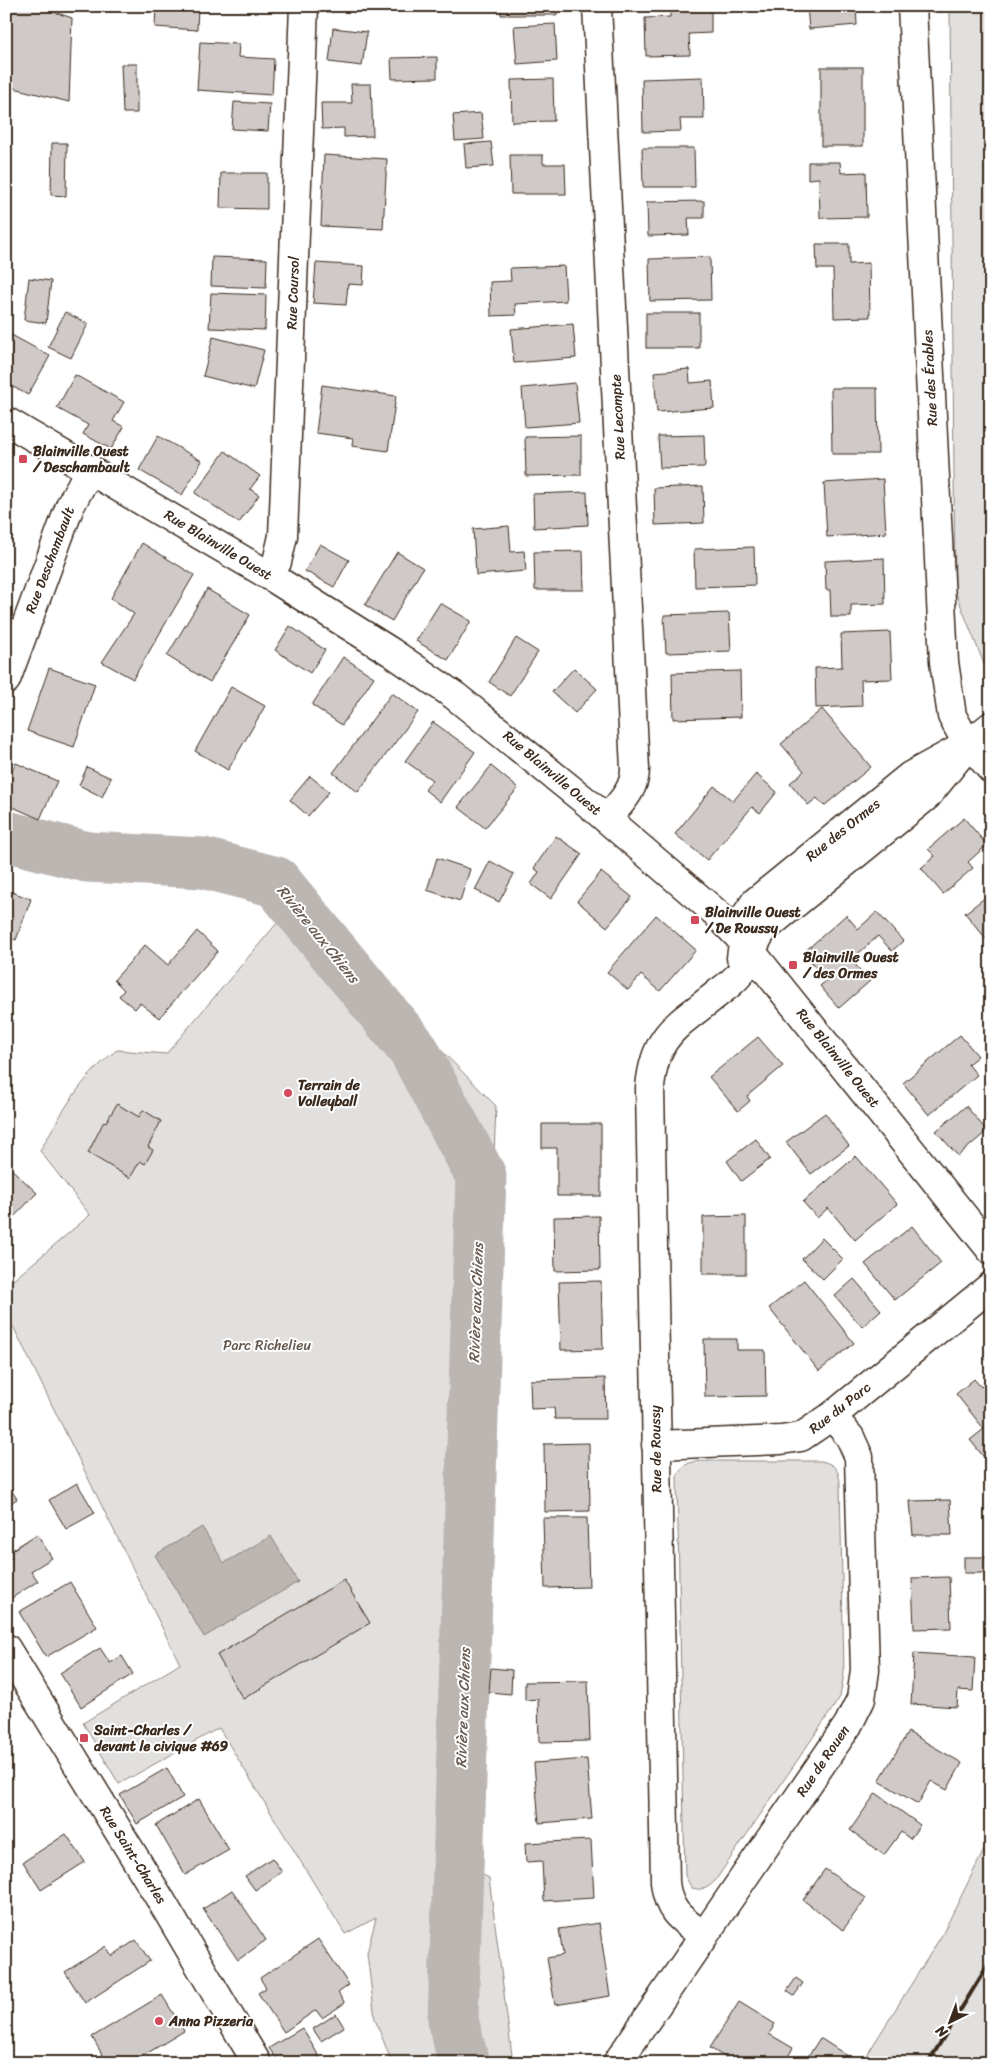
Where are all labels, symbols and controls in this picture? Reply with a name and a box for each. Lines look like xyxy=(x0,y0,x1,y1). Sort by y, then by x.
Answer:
street label: Rue Coursol xyxy=(279,255,307,330)
street label: Rue des Érables xyxy=(915,329,945,427)
street label: Rue Lecompte xyxy=(603,374,633,460)
place label: Blainville Ouest / Deschambault xyxy=(32,439,131,480)
marker: Blainville Ouest / Deschambault xyxy=(17,453,29,465)
street label: Rue Deschambault xyxy=(18,503,82,617)
street label: Rue Blainville Ouest xyxy=(159,503,277,587)
street label: Rue Blainville Ouest xyxy=(497,724,607,822)
street label: Rue des Ormes xyxy=(800,792,886,868)
water label: Rivière aux Chiens xyxy=(270,879,367,990)
place label: Blainville Ouest / De Roussy xyxy=(704,900,802,941)
marker: Blainville Ouest / De Roussy xyxy=(689,914,701,926)
place label: Blainville Ouest / des Ormes xyxy=(802,945,900,986)
marker: Blainville Ouest / des Ormes xyxy=(787,959,799,971)
street label: Rue Blainville Ouest xyxy=(790,1002,886,1114)
place label: Terrain de Volleyball xyxy=(298,1073,361,1114)
marker: Terrain de Volleyball xyxy=(282,1087,294,1099)
water label: Rivière aux Chiens xyxy=(461,1241,491,1363)
park label: Parc Richelieu xyxy=(223,1333,311,1358)
street label: Rue du Parc xyxy=(803,1375,877,1441)
street label: Rue de Roussy xyxy=(643,1404,669,1493)
water label: Rivière aux Chiens xyxy=(448,1646,478,1768)
place label: Saint-Charles / devant le civique #69 xyxy=(93,1718,229,1759)
street label: Rue de Rouen xyxy=(790,1720,857,1802)
marker: Saint-Charles / devant le civique #69 xyxy=(78,1732,90,1744)
street label: Rue Saint-Charles xyxy=(93,1801,173,1909)
north arrow xyxy=(924,1996,974,2046)
place label: Anna Pizzeria xyxy=(168,2009,254,2034)
marker: Anna Pizzeria xyxy=(153,2015,165,2027)
text: N xyxy=(929,2019,954,2044)

